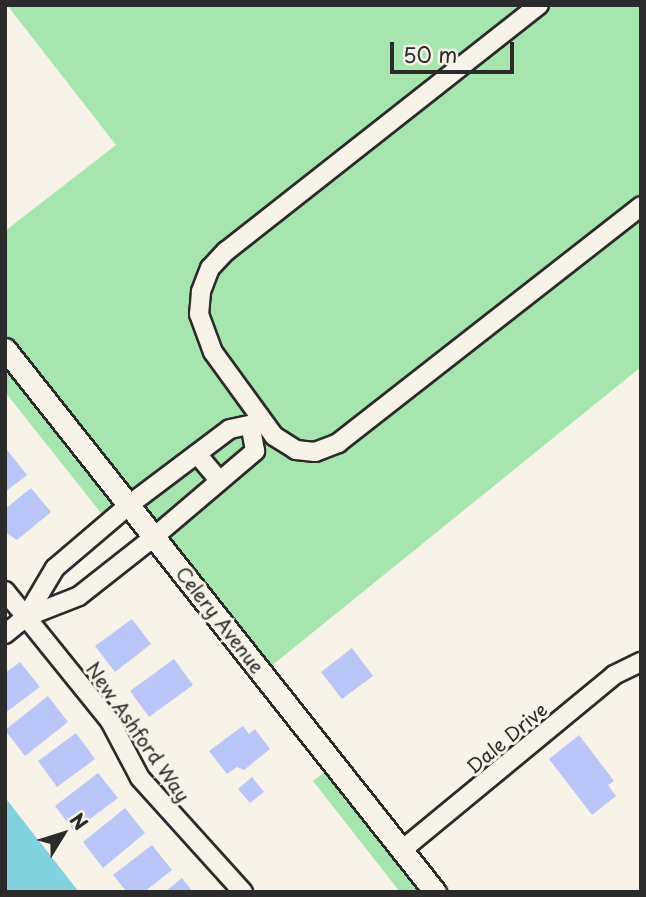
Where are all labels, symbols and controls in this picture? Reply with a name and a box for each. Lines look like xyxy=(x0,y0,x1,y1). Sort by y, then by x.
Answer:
scale bar xyxy=(394,28,518,72)
text: 50 m xyxy=(403,38,457,70)
street label: Celery Avenue xyxy=(171,562,269,678)
street label: New Ashford Way xyxy=(81,658,195,806)
street label: Dale Drive xyxy=(462,698,552,778)
north arrow xyxy=(28,799,98,869)
text: N xyxy=(64,807,95,836)

